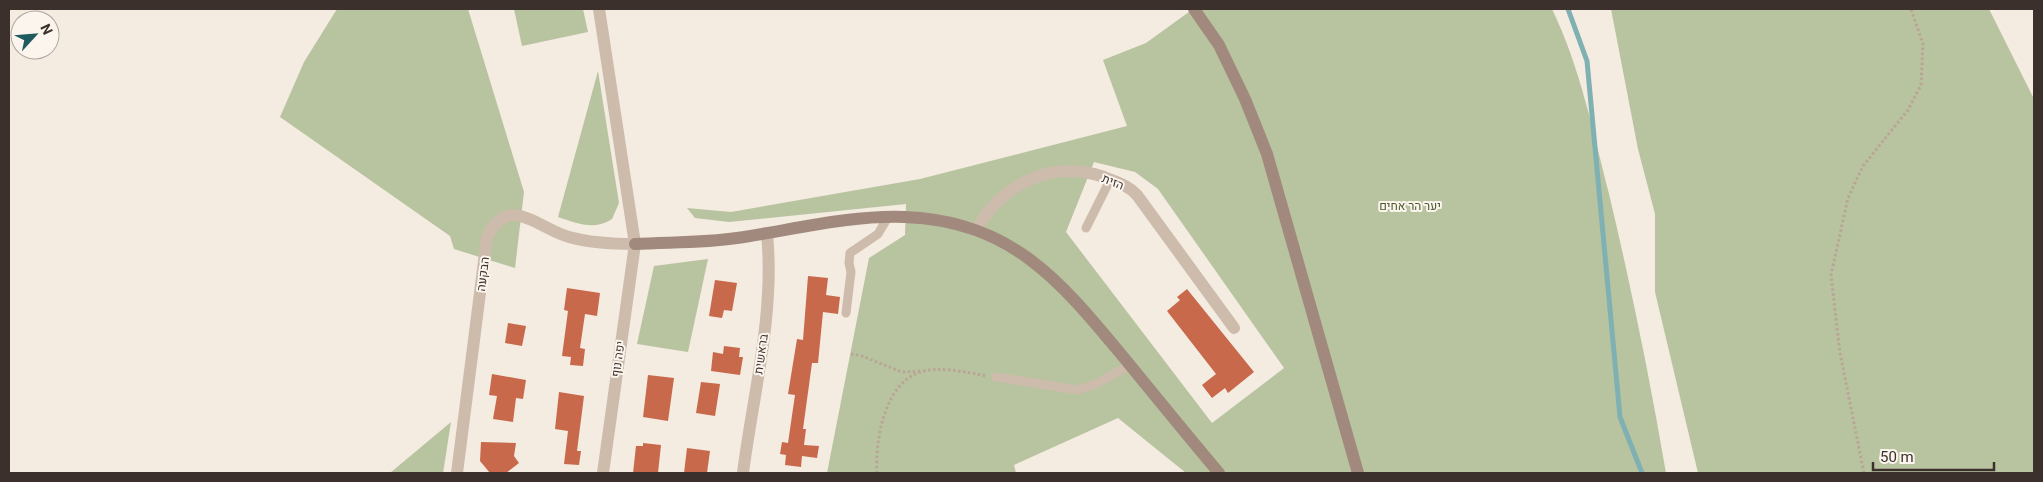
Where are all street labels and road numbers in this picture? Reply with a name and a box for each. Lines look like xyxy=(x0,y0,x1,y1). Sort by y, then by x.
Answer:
street label: הזית xyxy=(1100,171,1126,193)
street label: הבקעה xyxy=(474,256,492,292)
street label: בראשית xyxy=(751,332,771,375)
street label: יפה נוף xyxy=(609,340,627,378)

